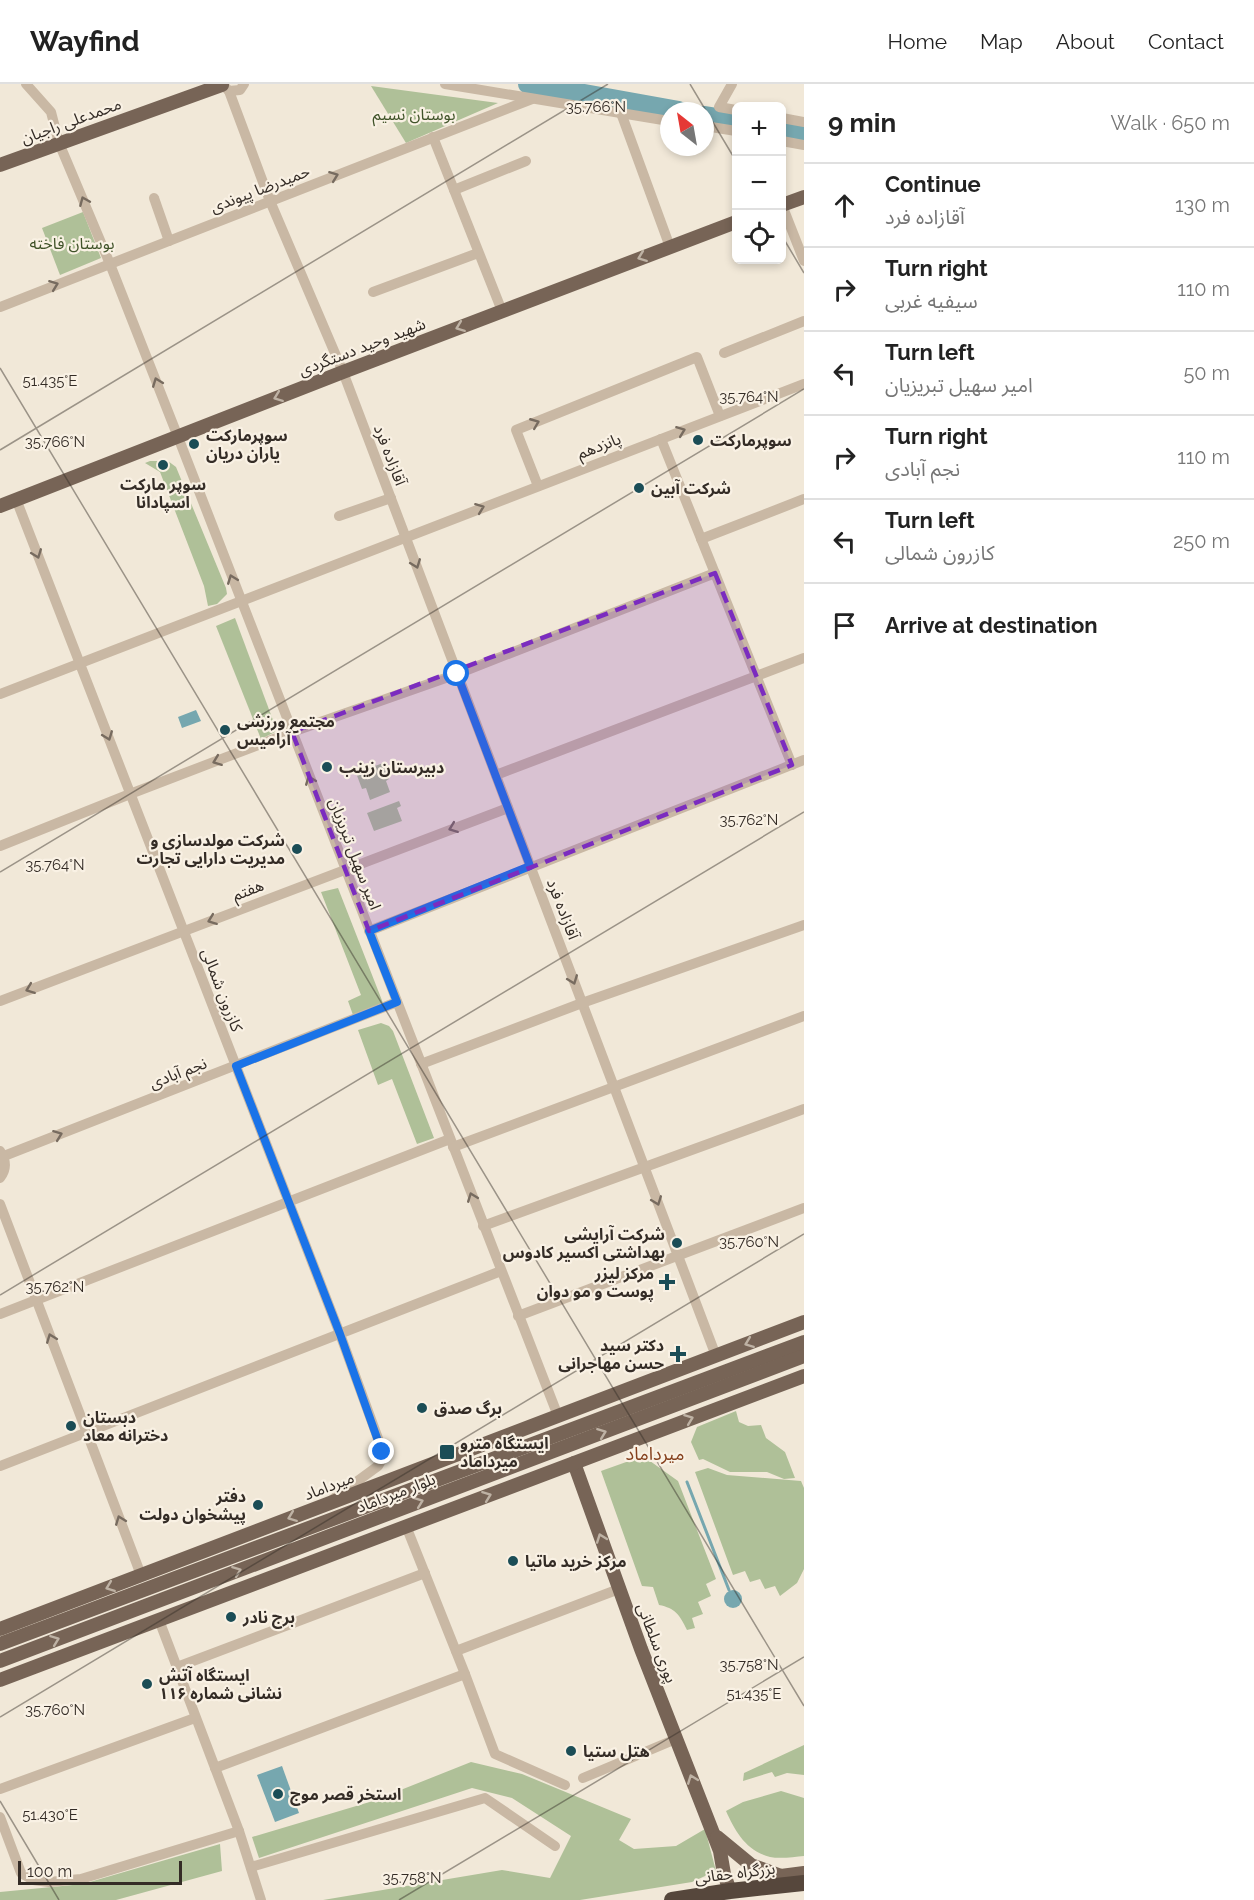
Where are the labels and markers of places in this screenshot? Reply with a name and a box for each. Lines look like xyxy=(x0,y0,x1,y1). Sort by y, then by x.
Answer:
place label: سوپرمارکت یاران دریان xyxy=(206,426,288,463)
place label: سوپرمارکت xyxy=(710,431,792,450)
marker: سوپرمارکت xyxy=(691,433,705,447)
marker: سوپرمارکت یاران دریان xyxy=(187,437,201,451)
marker: سوپر مارکت اسپادانا xyxy=(156,458,170,472)
place label: سوپر مارکت اسپادانا xyxy=(120,475,206,512)
place label: شرکت آبین xyxy=(651,478,731,498)
marker: شرکت آبین xyxy=(632,481,646,495)
place label: مجتمع ورزشی آرامیس xyxy=(237,712,335,749)
marker: مجتمع ورزشی آرامیس xyxy=(218,723,232,737)
place label: دبیرستان زینب xyxy=(339,758,444,777)
marker: دبیرستان زینب xyxy=(320,760,334,774)
place label: شرکت مولدسازی و مدیریت دارایی تجارت xyxy=(136,831,285,868)
marker: شرکت مولدسازی و مدیریت دارایی تجارت xyxy=(290,842,304,856)
place label: شرکت آرایشی بهداشتی اکسیر کادوس xyxy=(503,1224,665,1262)
marker: شرکت آرایشی بهداشتی اکسیر کادوس xyxy=(670,1236,684,1250)
place label: مرکز لیزر پوست و مو دوان xyxy=(537,1264,654,1301)
marker: مرکز لیزر پوست و مو دوان xyxy=(658,1273,676,1291)
place label: دکتر سید حسن مهاجرانی xyxy=(558,1336,664,1373)
marker: دکتر سید حسن مهاجرانی xyxy=(669,1345,687,1363)
place label: برگ صدق xyxy=(434,1399,502,1418)
marker: برگ صدق xyxy=(415,1401,429,1415)
place label: دبستان دخترانه معاد xyxy=(83,1408,168,1445)
marker: دبستان دخترانه معاد xyxy=(64,1419,78,1433)
place label: ایستگاه مترو میرداماد xyxy=(460,1434,549,1471)
marker: ایستگاه مترو میرداماد xyxy=(438,1443,456,1461)
place label: دفتر پیشخوان دولت xyxy=(139,1487,246,1524)
marker: دفتر پیشخوان دولت xyxy=(251,1498,265,1512)
place label: مرکز خرید ماتیا xyxy=(525,1552,626,1571)
marker: مرکز خرید ماتیا xyxy=(506,1554,520,1568)
place label: برج نادر xyxy=(242,1608,295,1629)
marker: برج نادر xyxy=(224,1610,238,1624)
place label: ایستگاه آتش نشانی شماره ۱۱۶ xyxy=(159,1665,282,1703)
marker: ایستگاه آتش نشانی شماره ۱۱۶ xyxy=(140,1677,154,1691)
place label: هتل ستیا xyxy=(583,1742,650,1761)
marker: هتل ستیا xyxy=(564,1744,578,1758)
place label: استخر قصر موج xyxy=(290,1785,402,1806)
marker: استخر قصر موج xyxy=(271,1787,285,1801)

